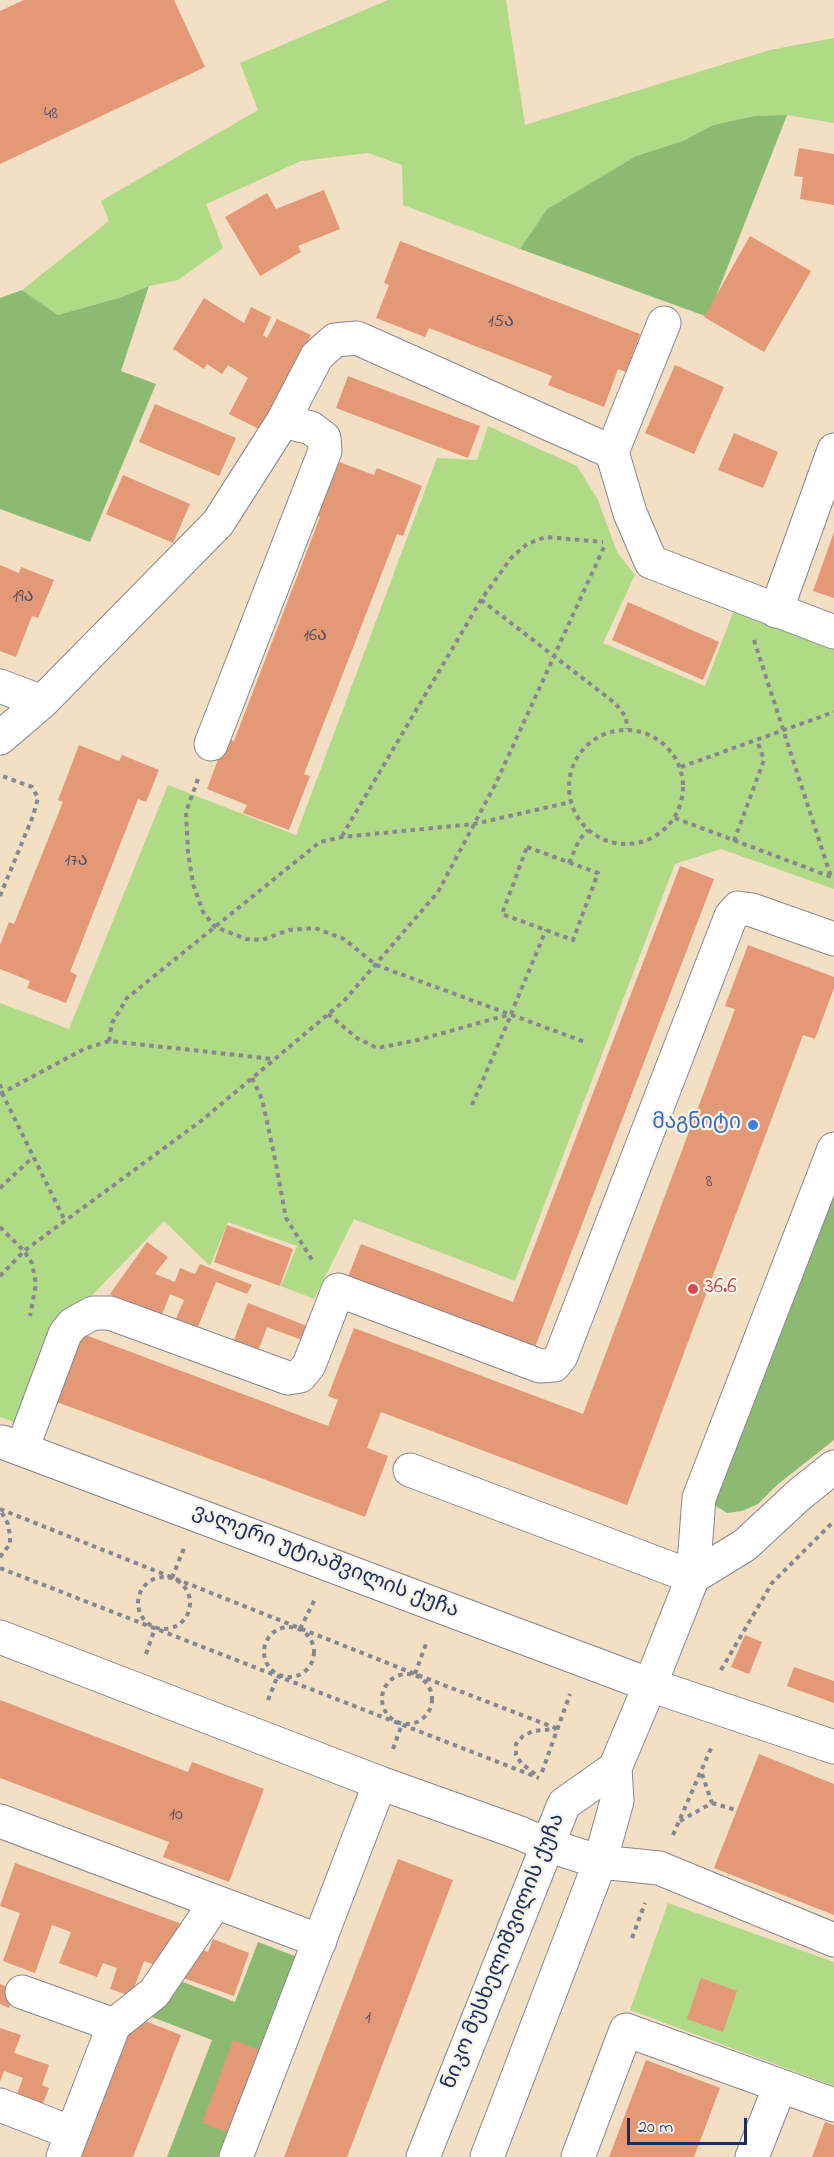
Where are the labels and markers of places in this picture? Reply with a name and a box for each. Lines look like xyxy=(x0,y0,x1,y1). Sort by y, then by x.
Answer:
place label: მაგნიტი xyxy=(652,1112,741,1138)
marker: მაგნიტი xyxy=(746,1118,760,1132)
place label: 36.6 xyxy=(705,1276,736,1302)
marker: 36.6 xyxy=(686,1282,700,1296)

